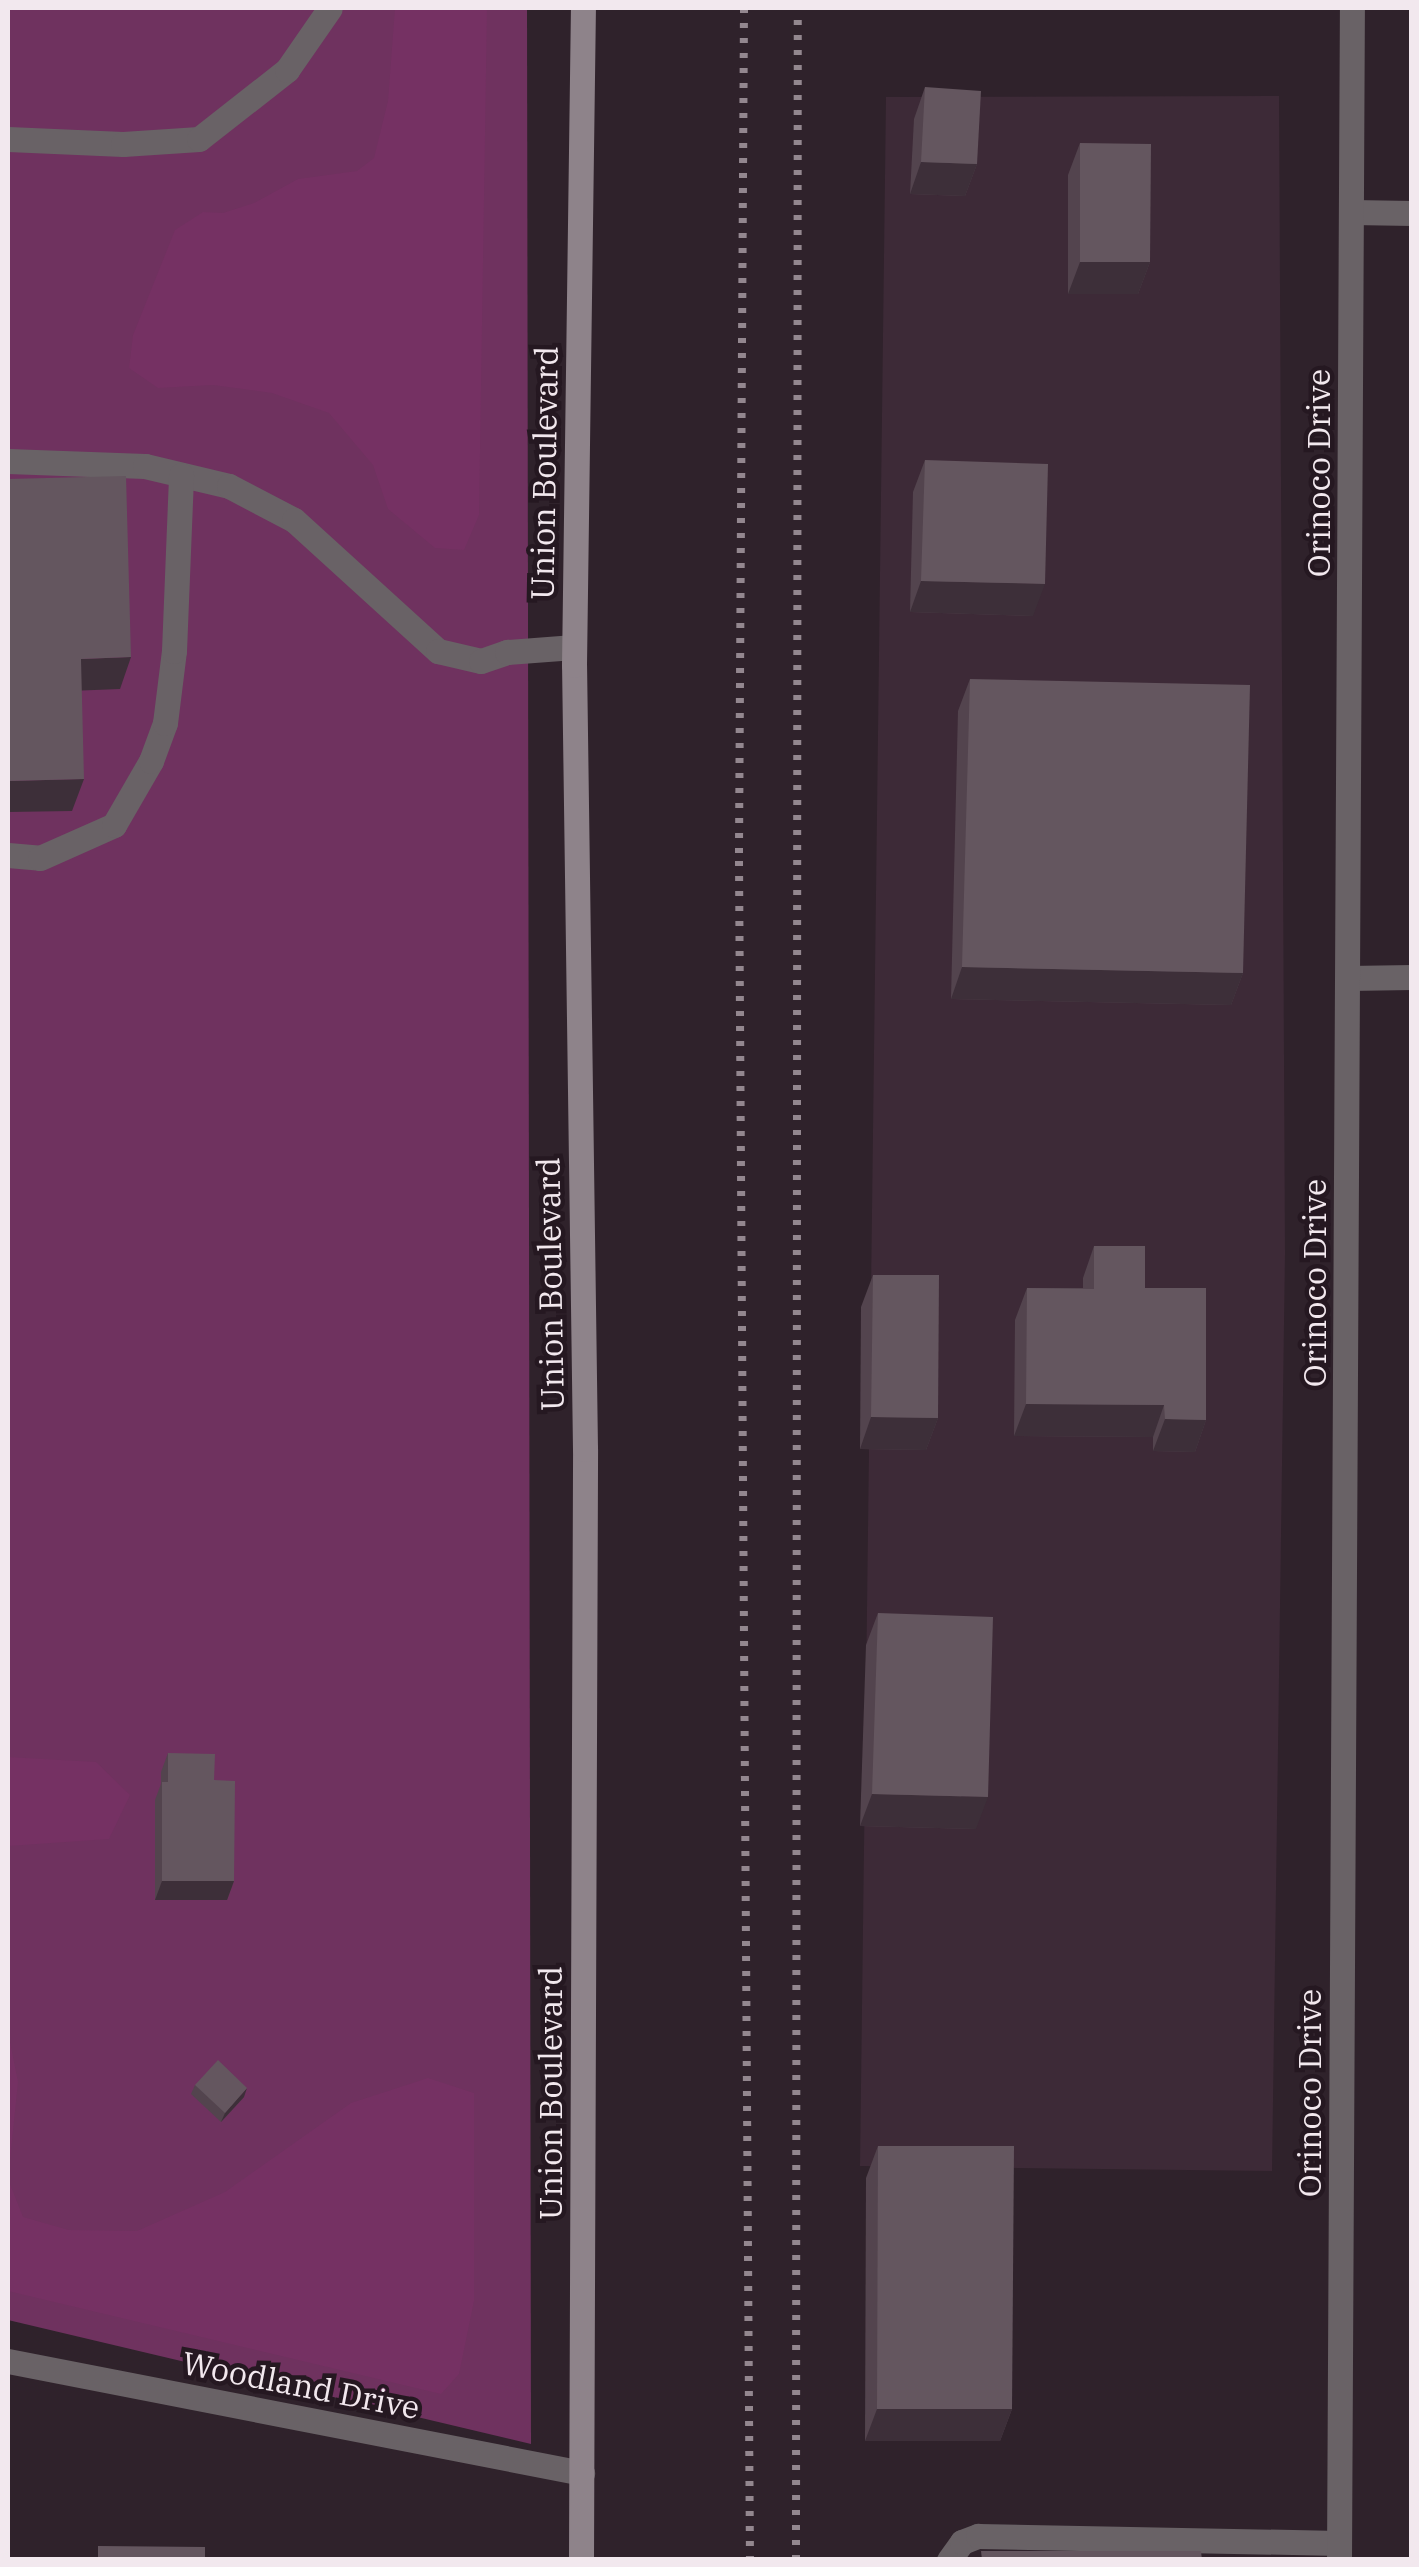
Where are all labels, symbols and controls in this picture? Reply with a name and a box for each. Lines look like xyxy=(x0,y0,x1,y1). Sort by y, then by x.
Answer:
street label: Union Boulevard xyxy=(523,346,565,600)
street label: Orinoco Drive xyxy=(1299,369,1337,577)
street label: Union Boulevard xyxy=(529,1157,571,1411)
street label: Orinoco Drive xyxy=(1295,1179,1333,1387)
street label: Union Boulevard xyxy=(531,1966,569,2220)
street label: Orinoco Drive xyxy=(1290,1989,1328,2197)
street label: Woodland Drive xyxy=(179,2343,423,2427)

